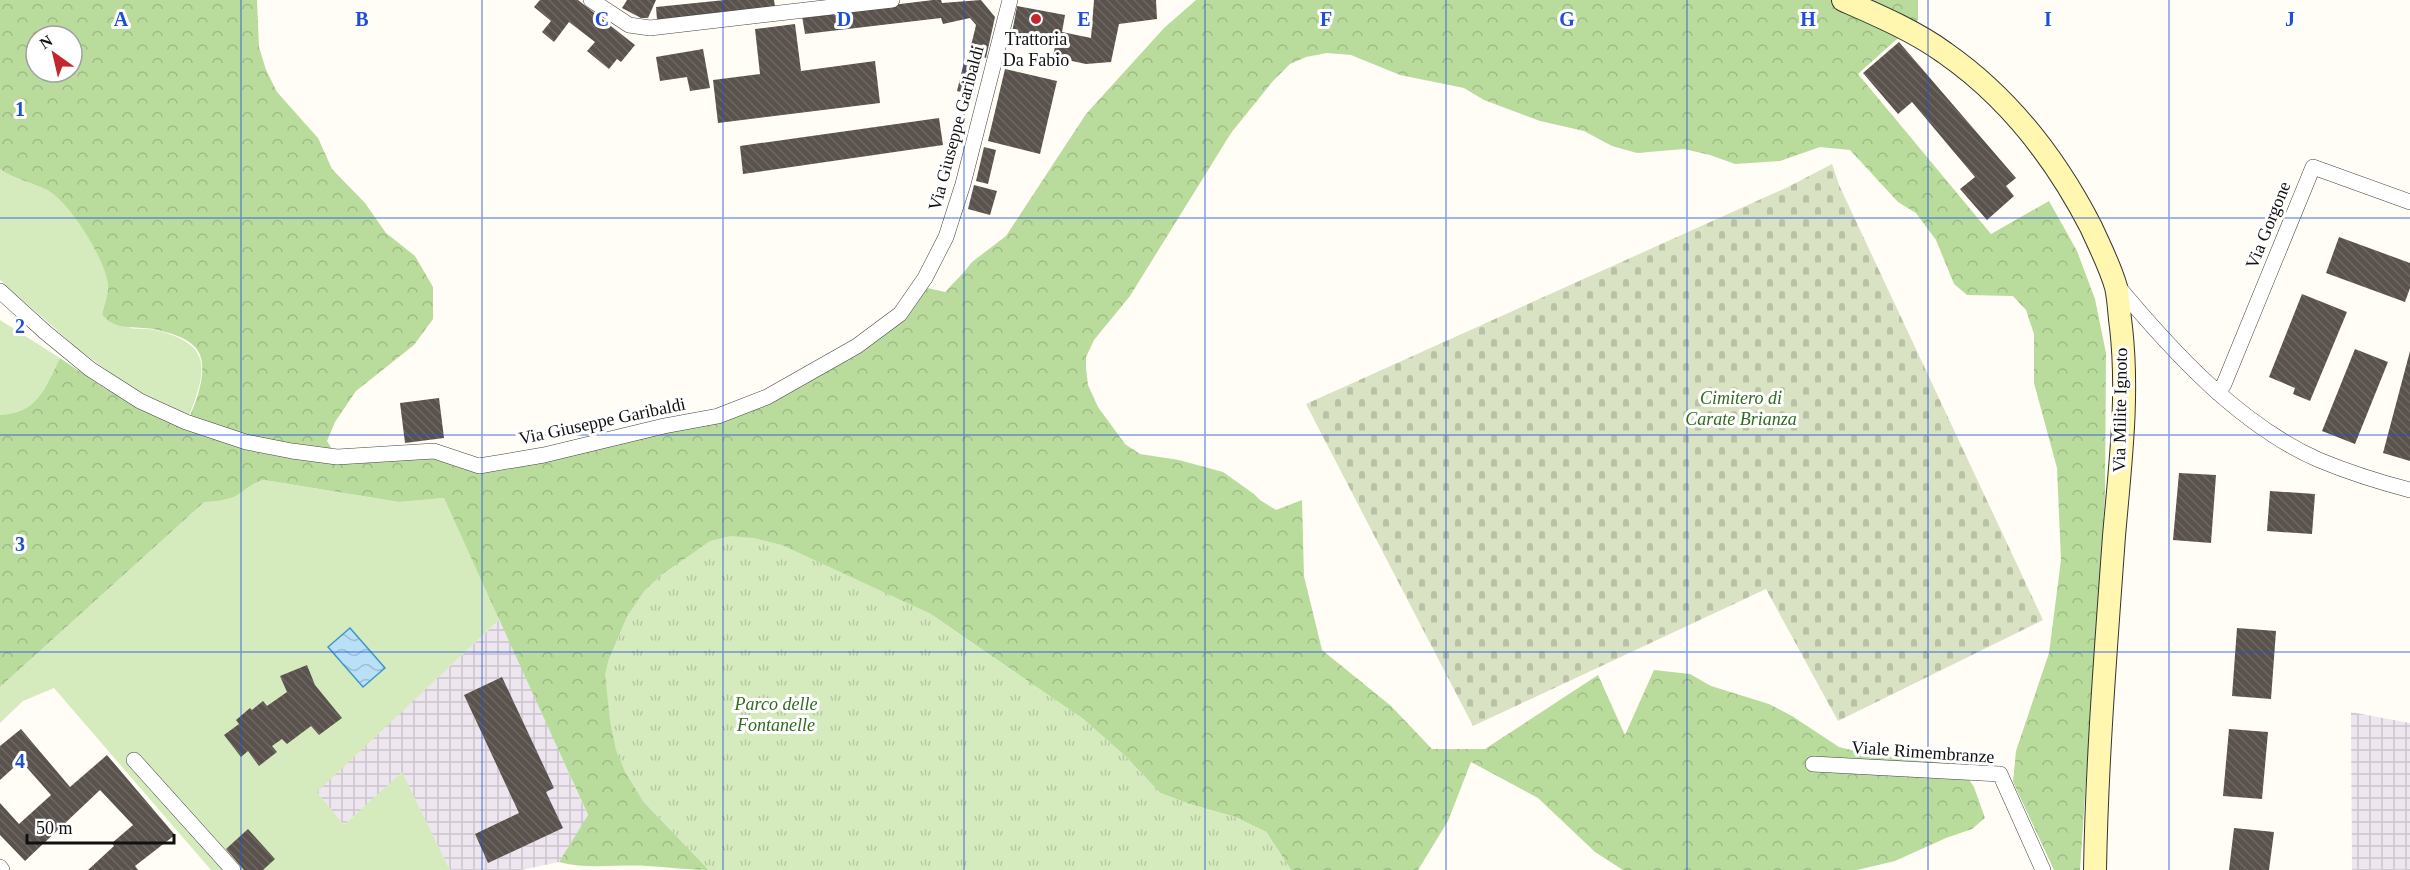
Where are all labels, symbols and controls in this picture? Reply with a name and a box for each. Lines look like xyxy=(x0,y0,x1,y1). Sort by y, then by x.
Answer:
text: A xyxy=(114,8,129,30)
text: B xyxy=(355,8,369,30)
text: C xyxy=(595,8,609,30)
text: D xyxy=(837,8,851,30)
text: E xyxy=(1077,8,1091,30)
text: F xyxy=(1320,8,1332,30)
text: G xyxy=(1559,8,1575,30)
text: H xyxy=(1800,8,1816,30)
text: I xyxy=(2044,8,2052,30)
text: J xyxy=(2285,8,2295,30)
marker: Trattoria Da Fabio xyxy=(1029,12,1043,26)
north arrow xyxy=(24,24,84,84)
place label: Trattoria Da Fabio xyxy=(1003,29,1069,70)
text: N xyxy=(36,31,56,52)
street label: Via Giuseppe Garibaldi xyxy=(924,43,988,213)
text: 1 xyxy=(15,98,25,120)
street label: Via Gorgone xyxy=(2241,179,2295,271)
text: 2 xyxy=(15,315,25,337)
street label: Via Milite Ignoto xyxy=(2109,347,2131,473)
park label: Cimitero di Carate Brianza xyxy=(1685,388,1797,429)
street label: Via Giuseppe Garibaldi xyxy=(517,394,687,448)
text: 3 xyxy=(15,533,25,555)
park label: Parco delle Fontanelle xyxy=(734,694,817,735)
street label: Viale Rimembranze xyxy=(1851,737,1995,767)
text: 4 xyxy=(15,750,25,772)
scale bar xyxy=(27,807,174,845)
text: 50 m xyxy=(36,818,73,838)

